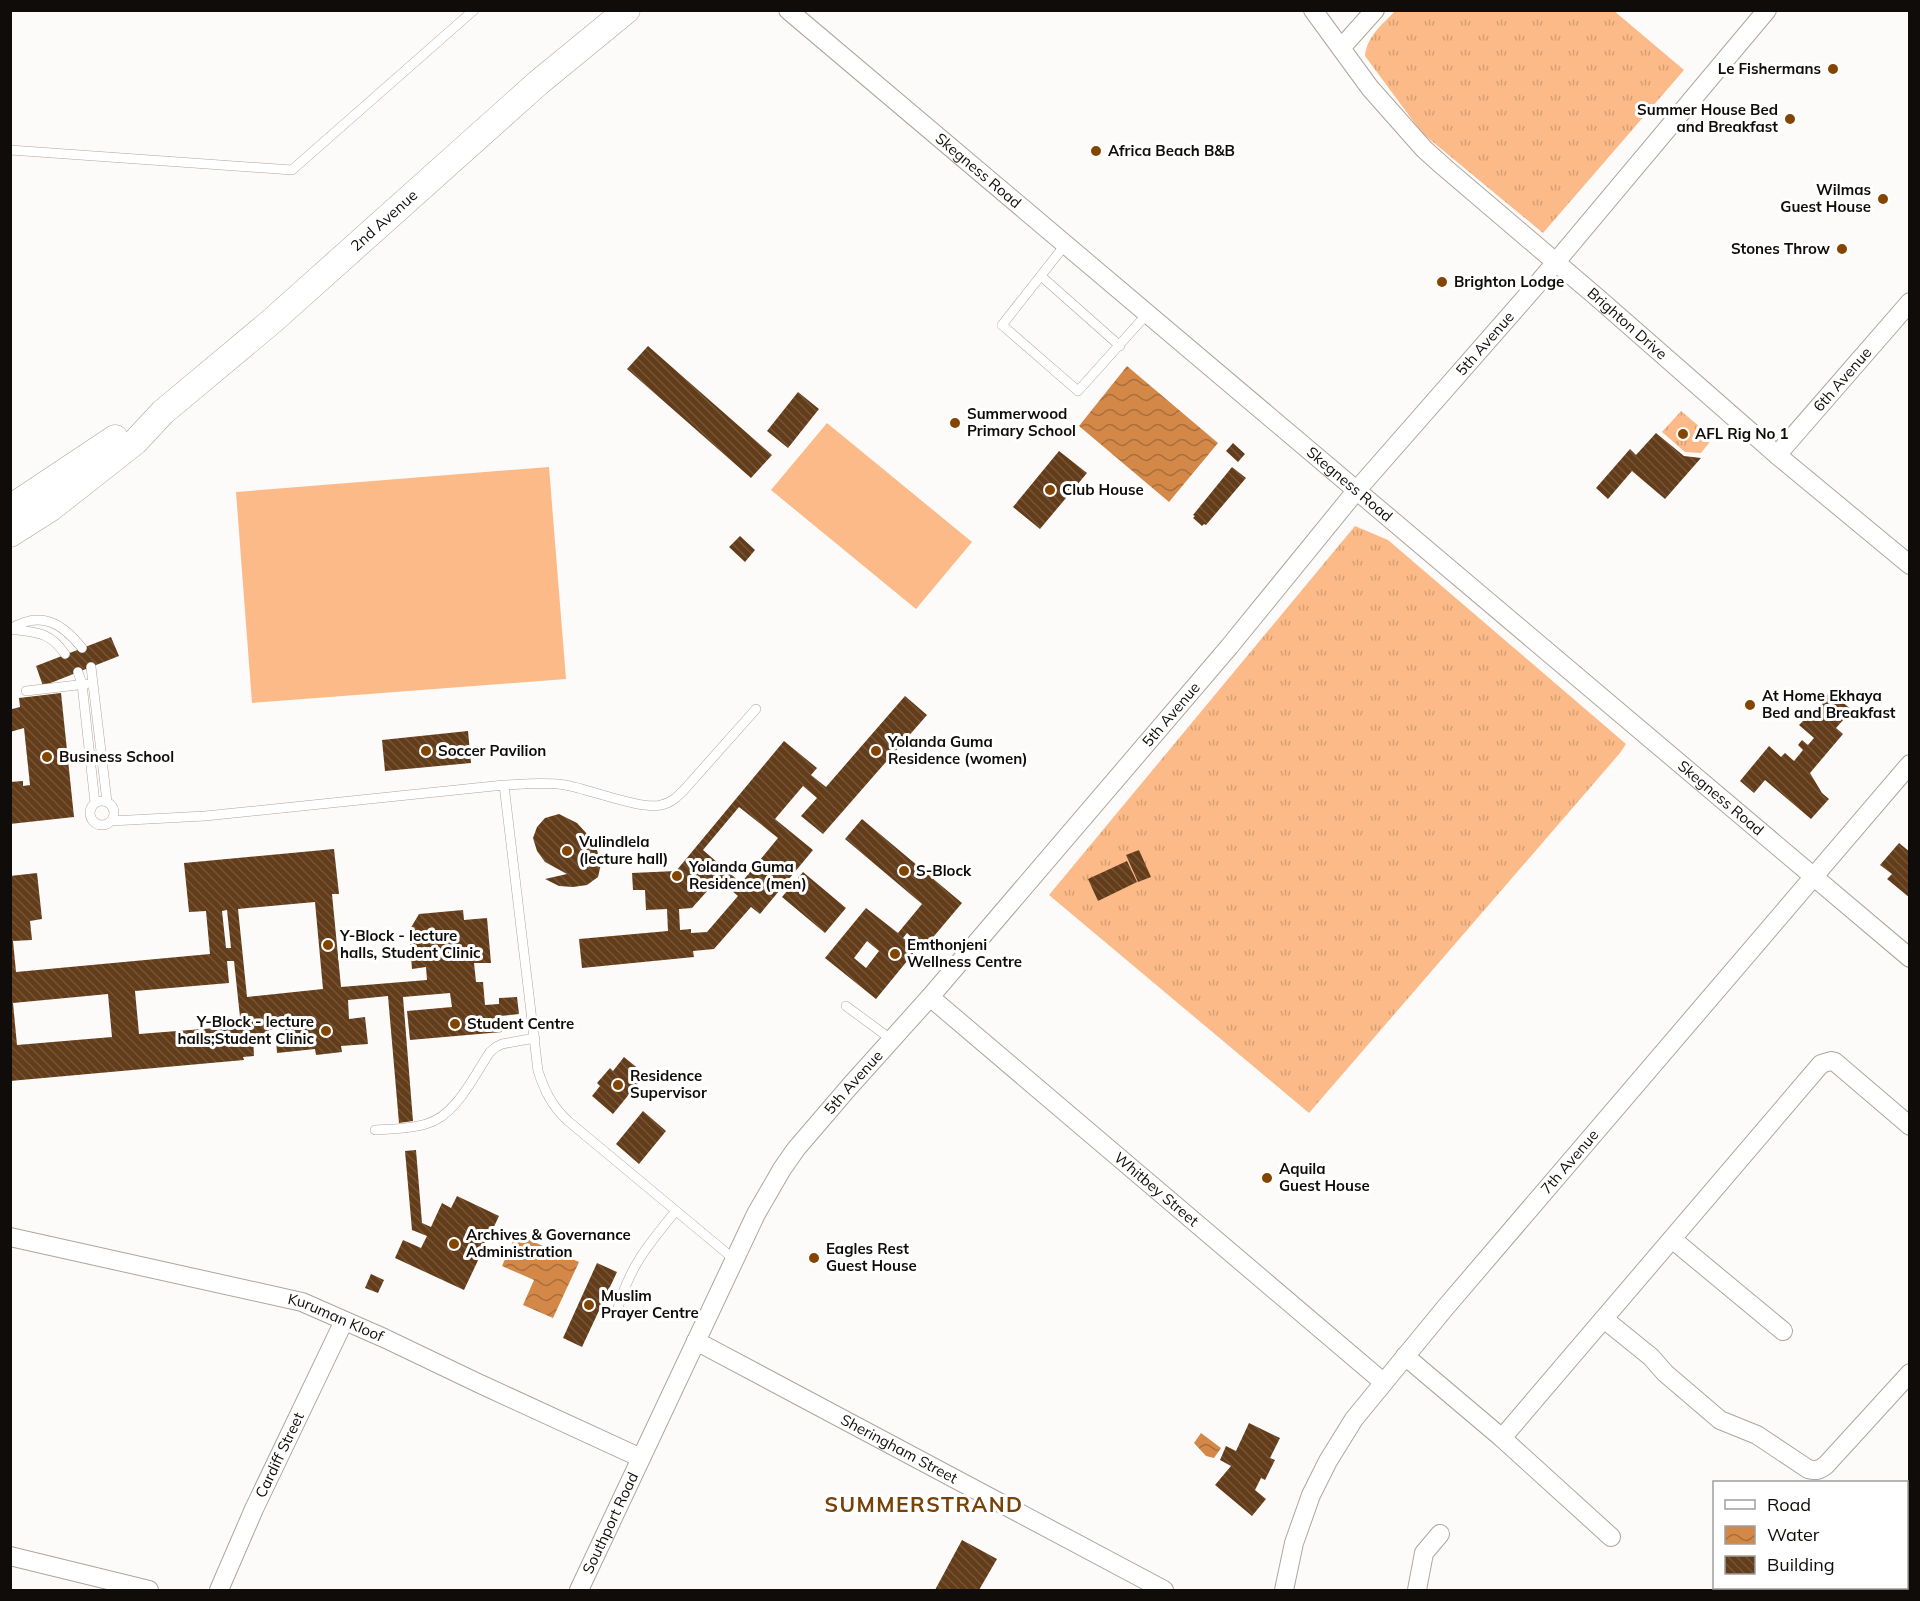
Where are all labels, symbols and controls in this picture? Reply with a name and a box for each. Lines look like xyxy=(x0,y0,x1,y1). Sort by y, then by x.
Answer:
place label: Le Fishermans xyxy=(1718,59,1821,78)
marker: Le Fishermans xyxy=(1826,62,1840,76)
place label: Summer House Bed and Breakfast xyxy=(1637,100,1778,136)
marker: Summer House Bed and Breakfast xyxy=(1783,112,1797,126)
street label: Skegness Road xyxy=(932,129,1025,212)
place label: Africa Beach B&B xyxy=(1108,141,1235,160)
marker: Africa Beach B&B xyxy=(1089,144,1103,158)
place label: Wilmas Guest House xyxy=(1780,180,1871,216)
street label: 2nd Avenue xyxy=(347,185,421,255)
marker: Wilmas Guest House xyxy=(1876,192,1890,206)
place label: Stones Throw xyxy=(1731,239,1831,258)
marker: Stones Throw xyxy=(1835,242,1849,256)
place label: Brighton Lodge xyxy=(1454,272,1564,291)
marker: Brighton Lodge xyxy=(1435,275,1449,289)
street label: Brighton Drive xyxy=(1584,283,1671,363)
street label: 5th Avenue xyxy=(1451,307,1518,379)
street label: 6th Avenue xyxy=(1809,343,1875,415)
place label: Summerwood Primary School xyxy=(967,404,1076,440)
marker: Summerwood Primary School xyxy=(948,416,962,430)
place label: AFL Rig No 1 xyxy=(1695,424,1789,443)
marker: AFL Rig No 1 xyxy=(1676,427,1690,441)
street label: Skegness Road xyxy=(1303,442,1397,526)
place label: Club House xyxy=(1062,480,1144,499)
marker: Club House xyxy=(1043,483,1057,497)
street label: 5th Avenue xyxy=(1138,678,1204,751)
place label: At Home Ekhaya Bed and Breakfast xyxy=(1762,686,1896,722)
marker: At Home Ekhaya Bed and Breakfast xyxy=(1743,698,1757,712)
place label: Yolanda Guma Residence (women) xyxy=(887,732,1028,768)
place label: Soccer Pavilion xyxy=(438,741,546,760)
marker: Soccer Pavilion xyxy=(419,744,433,758)
marker: Yolanda Guma Residence (women) xyxy=(869,744,883,758)
place label: Business School xyxy=(59,747,174,766)
marker: Business School xyxy=(40,750,54,764)
street label: Skegness Road xyxy=(1674,756,1768,839)
place label: Vulindlela (lecture hall) xyxy=(578,832,668,868)
marker: Vulindlela (lecture hall) xyxy=(560,844,574,858)
place label: Yolanda Guma Residence (men) xyxy=(688,857,807,893)
place label: S-Block xyxy=(916,861,972,880)
marker: S-Block xyxy=(897,864,911,878)
marker: Yolanda Guma Residence (men) xyxy=(670,869,684,883)
place label: Y-Block - lecture halls, Student Clinic xyxy=(339,926,481,962)
place label: Emthonjeni Wellness Centre xyxy=(907,935,1022,971)
marker: Y-Block - lecture halls, Student Clinic xyxy=(321,938,335,952)
marker: Emthonjeni Wellness Centre xyxy=(888,947,902,961)
place label: Y-Block - lecture halls;Student Clinic xyxy=(177,1012,314,1048)
place label: Student Centre xyxy=(467,1014,574,1033)
marker: Student Centre xyxy=(448,1017,462,1031)
marker: Y-Block - lecture halls;Student Clinic xyxy=(319,1024,333,1038)
street label: 5th Avenue xyxy=(820,1046,887,1118)
place label: Residence Supervisor xyxy=(630,1066,707,1102)
marker: Residence Supervisor xyxy=(611,1078,625,1092)
street label: 7th Avenue xyxy=(1536,1125,1602,1198)
street label: Whitbey Street xyxy=(1111,1148,1203,1230)
place label: Aquila Guest House xyxy=(1279,1159,1370,1195)
marker: Aquila Guest House xyxy=(1260,1171,1274,1185)
place label: Archives & Governance Administration xyxy=(466,1225,631,1261)
marker: Archives & Governance Administration xyxy=(447,1237,461,1251)
place label: Eagles Rest Guest House xyxy=(826,1239,917,1275)
marker: Eagles Rest Guest House xyxy=(807,1251,821,1265)
place label: Muslim Prayer Centre xyxy=(601,1286,699,1322)
street label: Kuruman Kloof xyxy=(286,1289,387,1346)
marker: Muslim Prayer Centre xyxy=(582,1298,596,1312)
street label: Cardiff Street xyxy=(251,1409,308,1501)
street label: Sheringham Street xyxy=(838,1410,961,1487)
street label: Southport Road xyxy=(578,1469,642,1577)
legend xyxy=(1713,1481,1908,1589)
district label: SUMMERSTRAND xyxy=(824,1491,1024,1517)
text: Road xyxy=(1767,1493,1811,1516)
text: Water xyxy=(1767,1523,1820,1546)
text: Building xyxy=(1767,1553,1835,1576)

